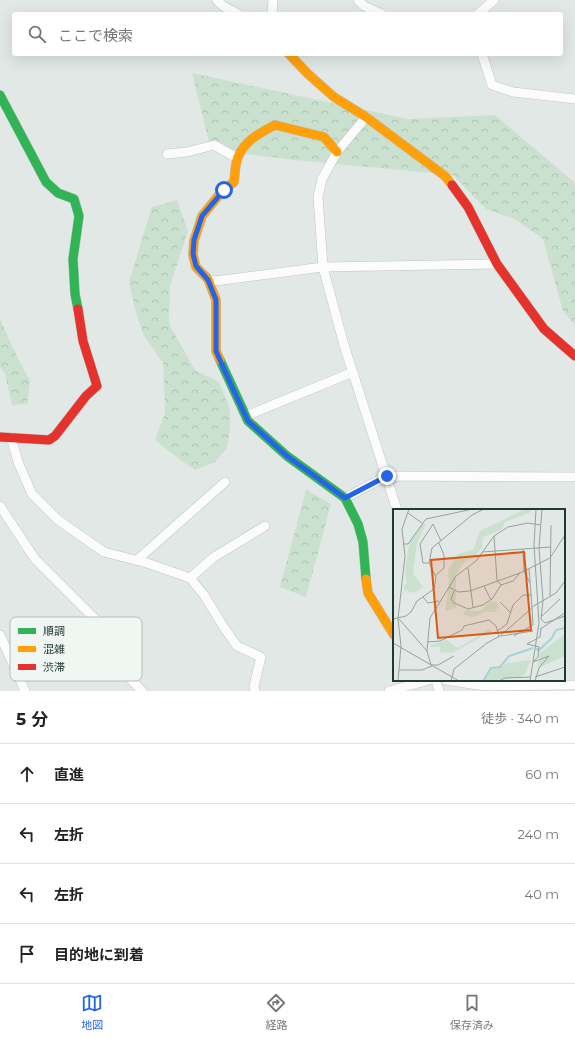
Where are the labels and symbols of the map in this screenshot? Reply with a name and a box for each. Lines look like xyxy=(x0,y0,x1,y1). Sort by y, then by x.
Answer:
route start xyxy=(215,181,233,199)
route end xyxy=(378,467,396,485)
inset map xyxy=(393,509,565,681)
legend xyxy=(10,617,142,681)
text: 順調 xyxy=(43,624,65,638)
text: 混雑 xyxy=(43,642,65,656)
text: 渋滞 xyxy=(43,660,65,674)

